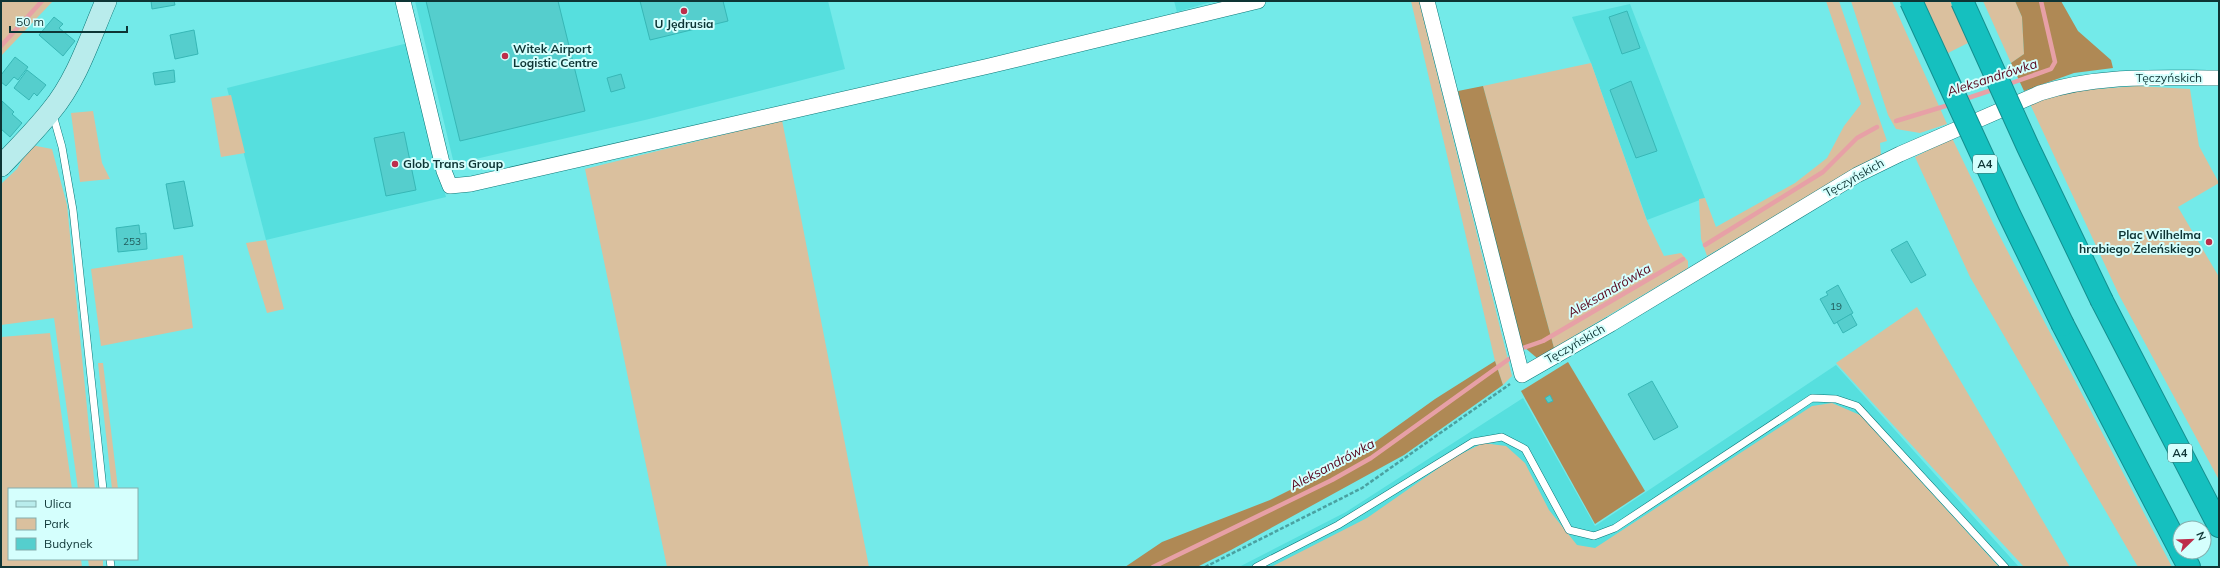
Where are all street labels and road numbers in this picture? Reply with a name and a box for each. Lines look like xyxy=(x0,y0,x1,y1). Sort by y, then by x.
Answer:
street label: Tęczyńskich xyxy=(2136,70,2202,85)
street label: Tęczyńskich xyxy=(1821,155,1886,200)
road number: A4 xyxy=(1973,155,1997,173)
street label: Tęczyńskich xyxy=(1542,320,1607,367)
road number: A4 xyxy=(2168,444,2192,462)

